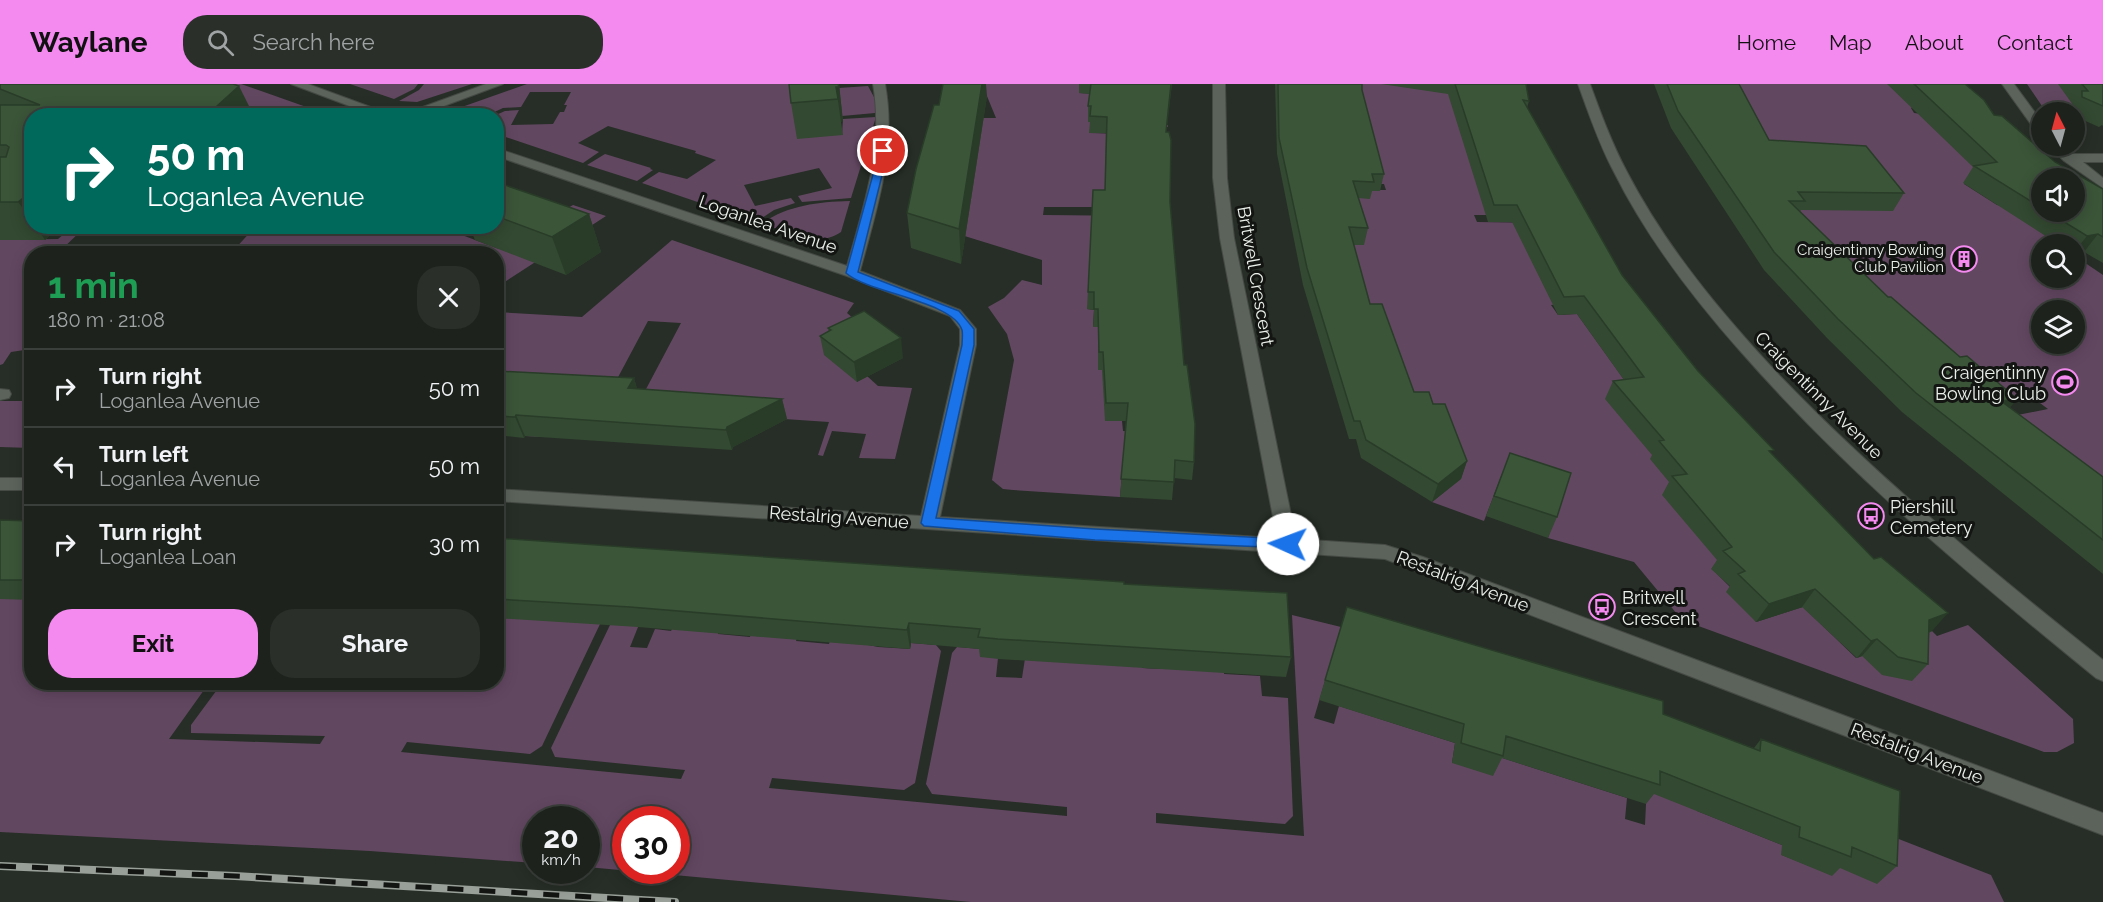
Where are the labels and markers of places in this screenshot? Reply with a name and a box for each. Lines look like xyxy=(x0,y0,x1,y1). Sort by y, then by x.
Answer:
pin xyxy=(857,125,908,176)
place label: Craigentinny Bowling Club Pavilion xyxy=(1797,241,1944,276)
building icon: Craigentinny Bowling Club Pavilion xyxy=(1949,244,1979,274)
place label: Craigentinny Bowling Club xyxy=(1935,362,2046,404)
sports icon: Craigentinny Bowling Club xyxy=(2050,367,2080,397)
place label: Piershill Cemetery xyxy=(1890,496,1973,538)
bus stop icon: Piershill Cemetery xyxy=(1856,501,1886,531)
place label: Britwell Crescent xyxy=(1622,587,1696,629)
bus stop icon: Britwell Crescent xyxy=(1587,592,1617,622)

